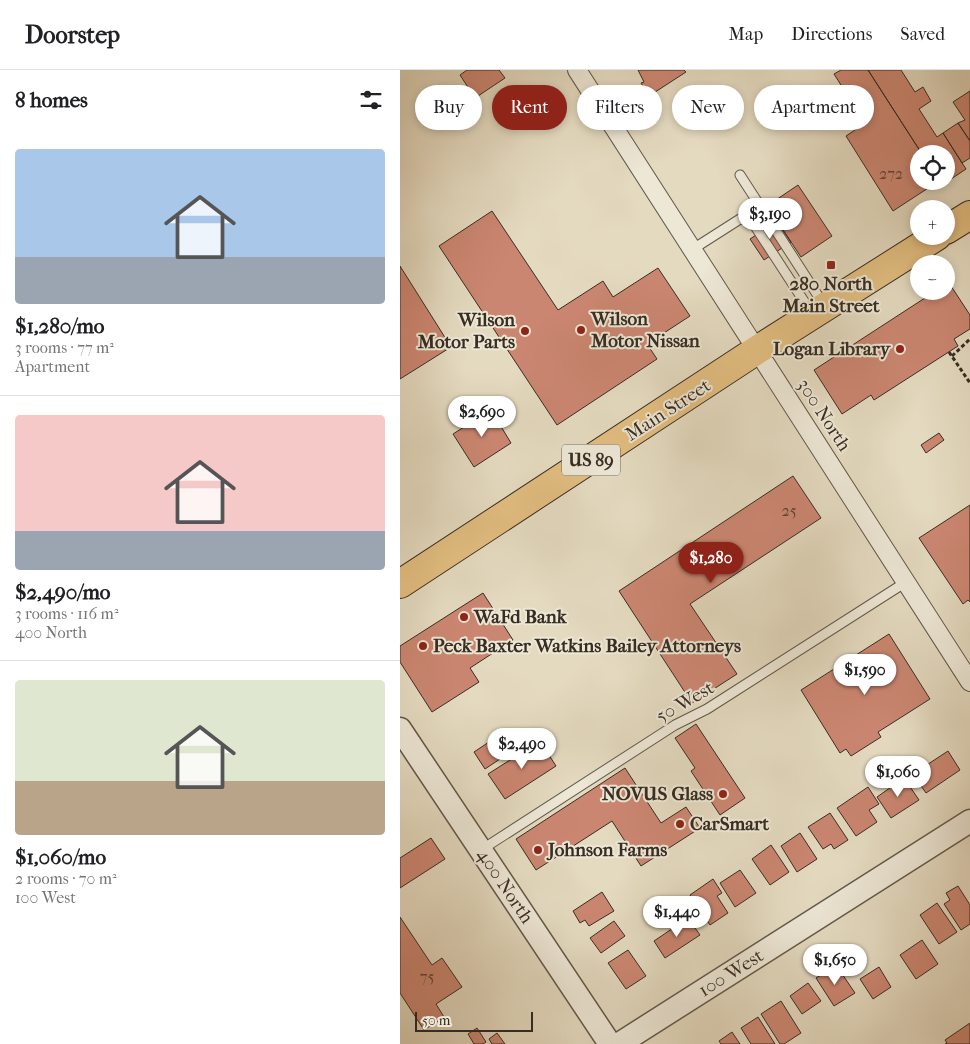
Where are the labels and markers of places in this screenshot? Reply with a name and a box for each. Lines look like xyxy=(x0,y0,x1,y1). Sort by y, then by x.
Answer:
pin: $3,190 xyxy=(729,198,811,240)
marker: 280 North Main Street xyxy=(825,259,837,271)
place label: 280 North Main Street xyxy=(781,273,880,317)
place label: Wilson Motor Nissan xyxy=(590,308,701,352)
place label: Wilson Motor Parts xyxy=(417,309,516,353)
marker: Wilson Motor Nissan xyxy=(575,324,587,336)
marker: Wilson Motor Parts xyxy=(519,325,531,337)
place label: Logan Library xyxy=(773,338,891,360)
marker: Logan Library xyxy=(894,343,906,355)
pin: $2,690 xyxy=(441,396,523,438)
pin: $1,280 xyxy=(670,542,752,584)
place label: WaFd Bank xyxy=(473,606,568,628)
marker: WaFd Bank xyxy=(458,611,470,623)
place label: Peck Baxter Watkins Bailey Attorneys xyxy=(433,635,741,657)
marker: Peck Baxter Watkins Bailey Attorneys xyxy=(417,640,429,652)
pin: $1,590 xyxy=(824,654,906,696)
pin: $2,490 xyxy=(481,728,563,770)
pin: $1,060 xyxy=(857,756,939,798)
place label: NOVUS Glass xyxy=(602,783,713,805)
marker: NOVUS Glass xyxy=(717,788,729,800)
place label: CarSmart xyxy=(690,813,769,835)
marker: CarSmart xyxy=(674,818,686,830)
place label: Johnson Farms xyxy=(546,839,667,861)
marker: Johnson Farms xyxy=(532,844,544,856)
pin: $1,440 xyxy=(636,896,718,938)
pin: $1,650 xyxy=(794,944,876,986)

